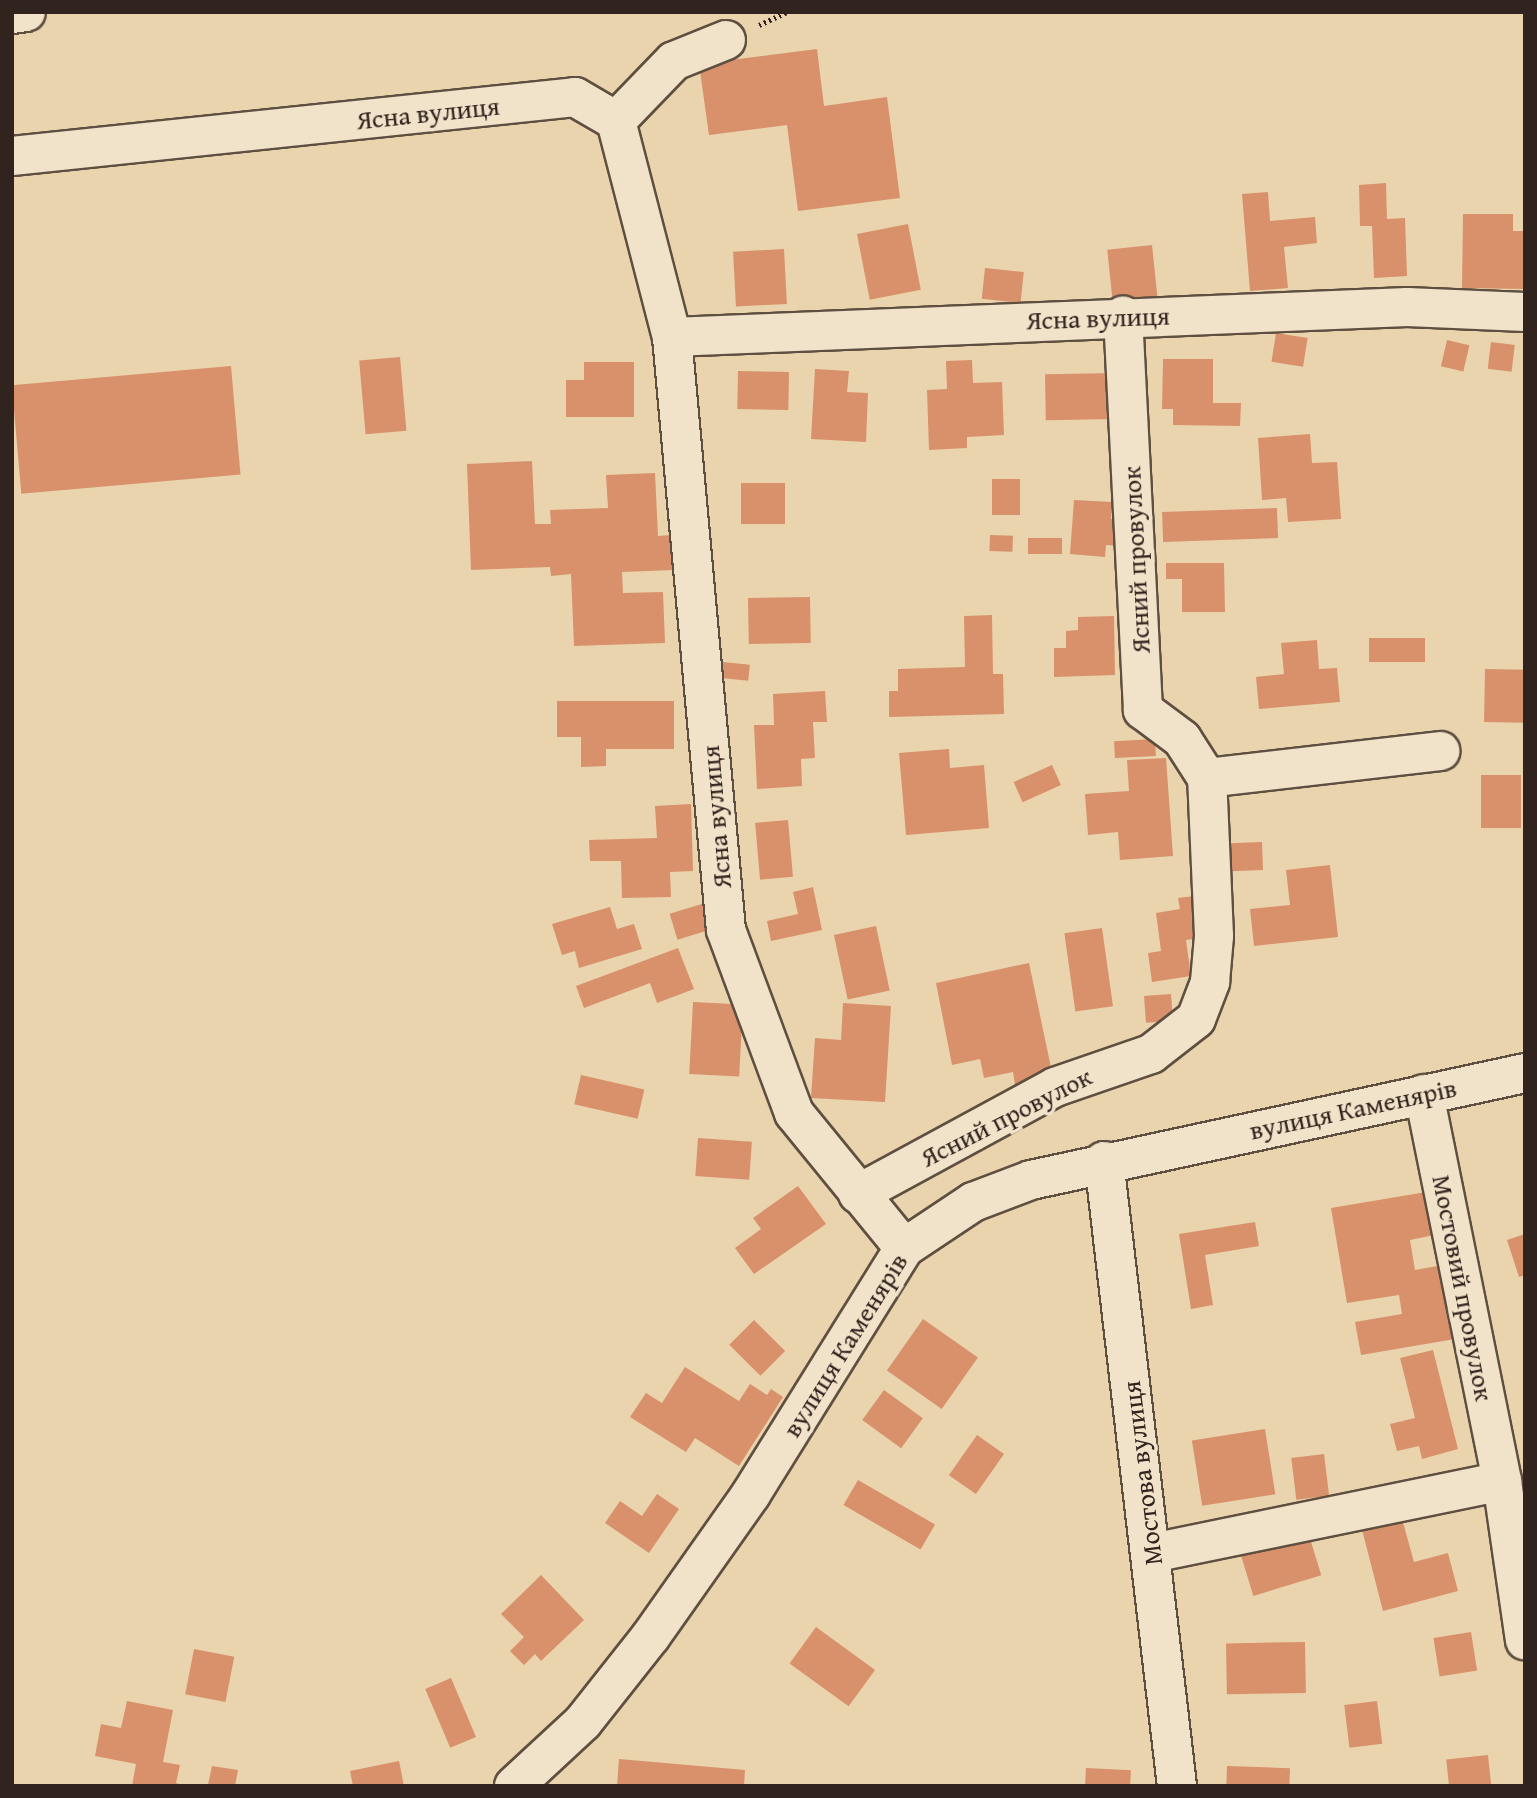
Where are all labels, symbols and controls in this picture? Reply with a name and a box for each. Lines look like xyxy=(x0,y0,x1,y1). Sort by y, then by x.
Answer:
street label: Ясна вулиця xyxy=(355,90,501,136)
street label: Ясна вулиця xyxy=(1026,300,1170,336)
street label: Ясний провулок xyxy=(1116,466,1156,654)
street label: Ясна вулиця xyxy=(694,744,738,890)
street label: Ясний провулок xyxy=(915,1061,1097,1173)
street label: вулиця Каменярів xyxy=(1247,1072,1459,1146)
street label: Мостовий провулок xyxy=(1426,1172,1500,1404)
street label: вулиця Каменярів xyxy=(776,1247,914,1443)
street label: Мостова вулиця xyxy=(1115,1379,1169,1567)

